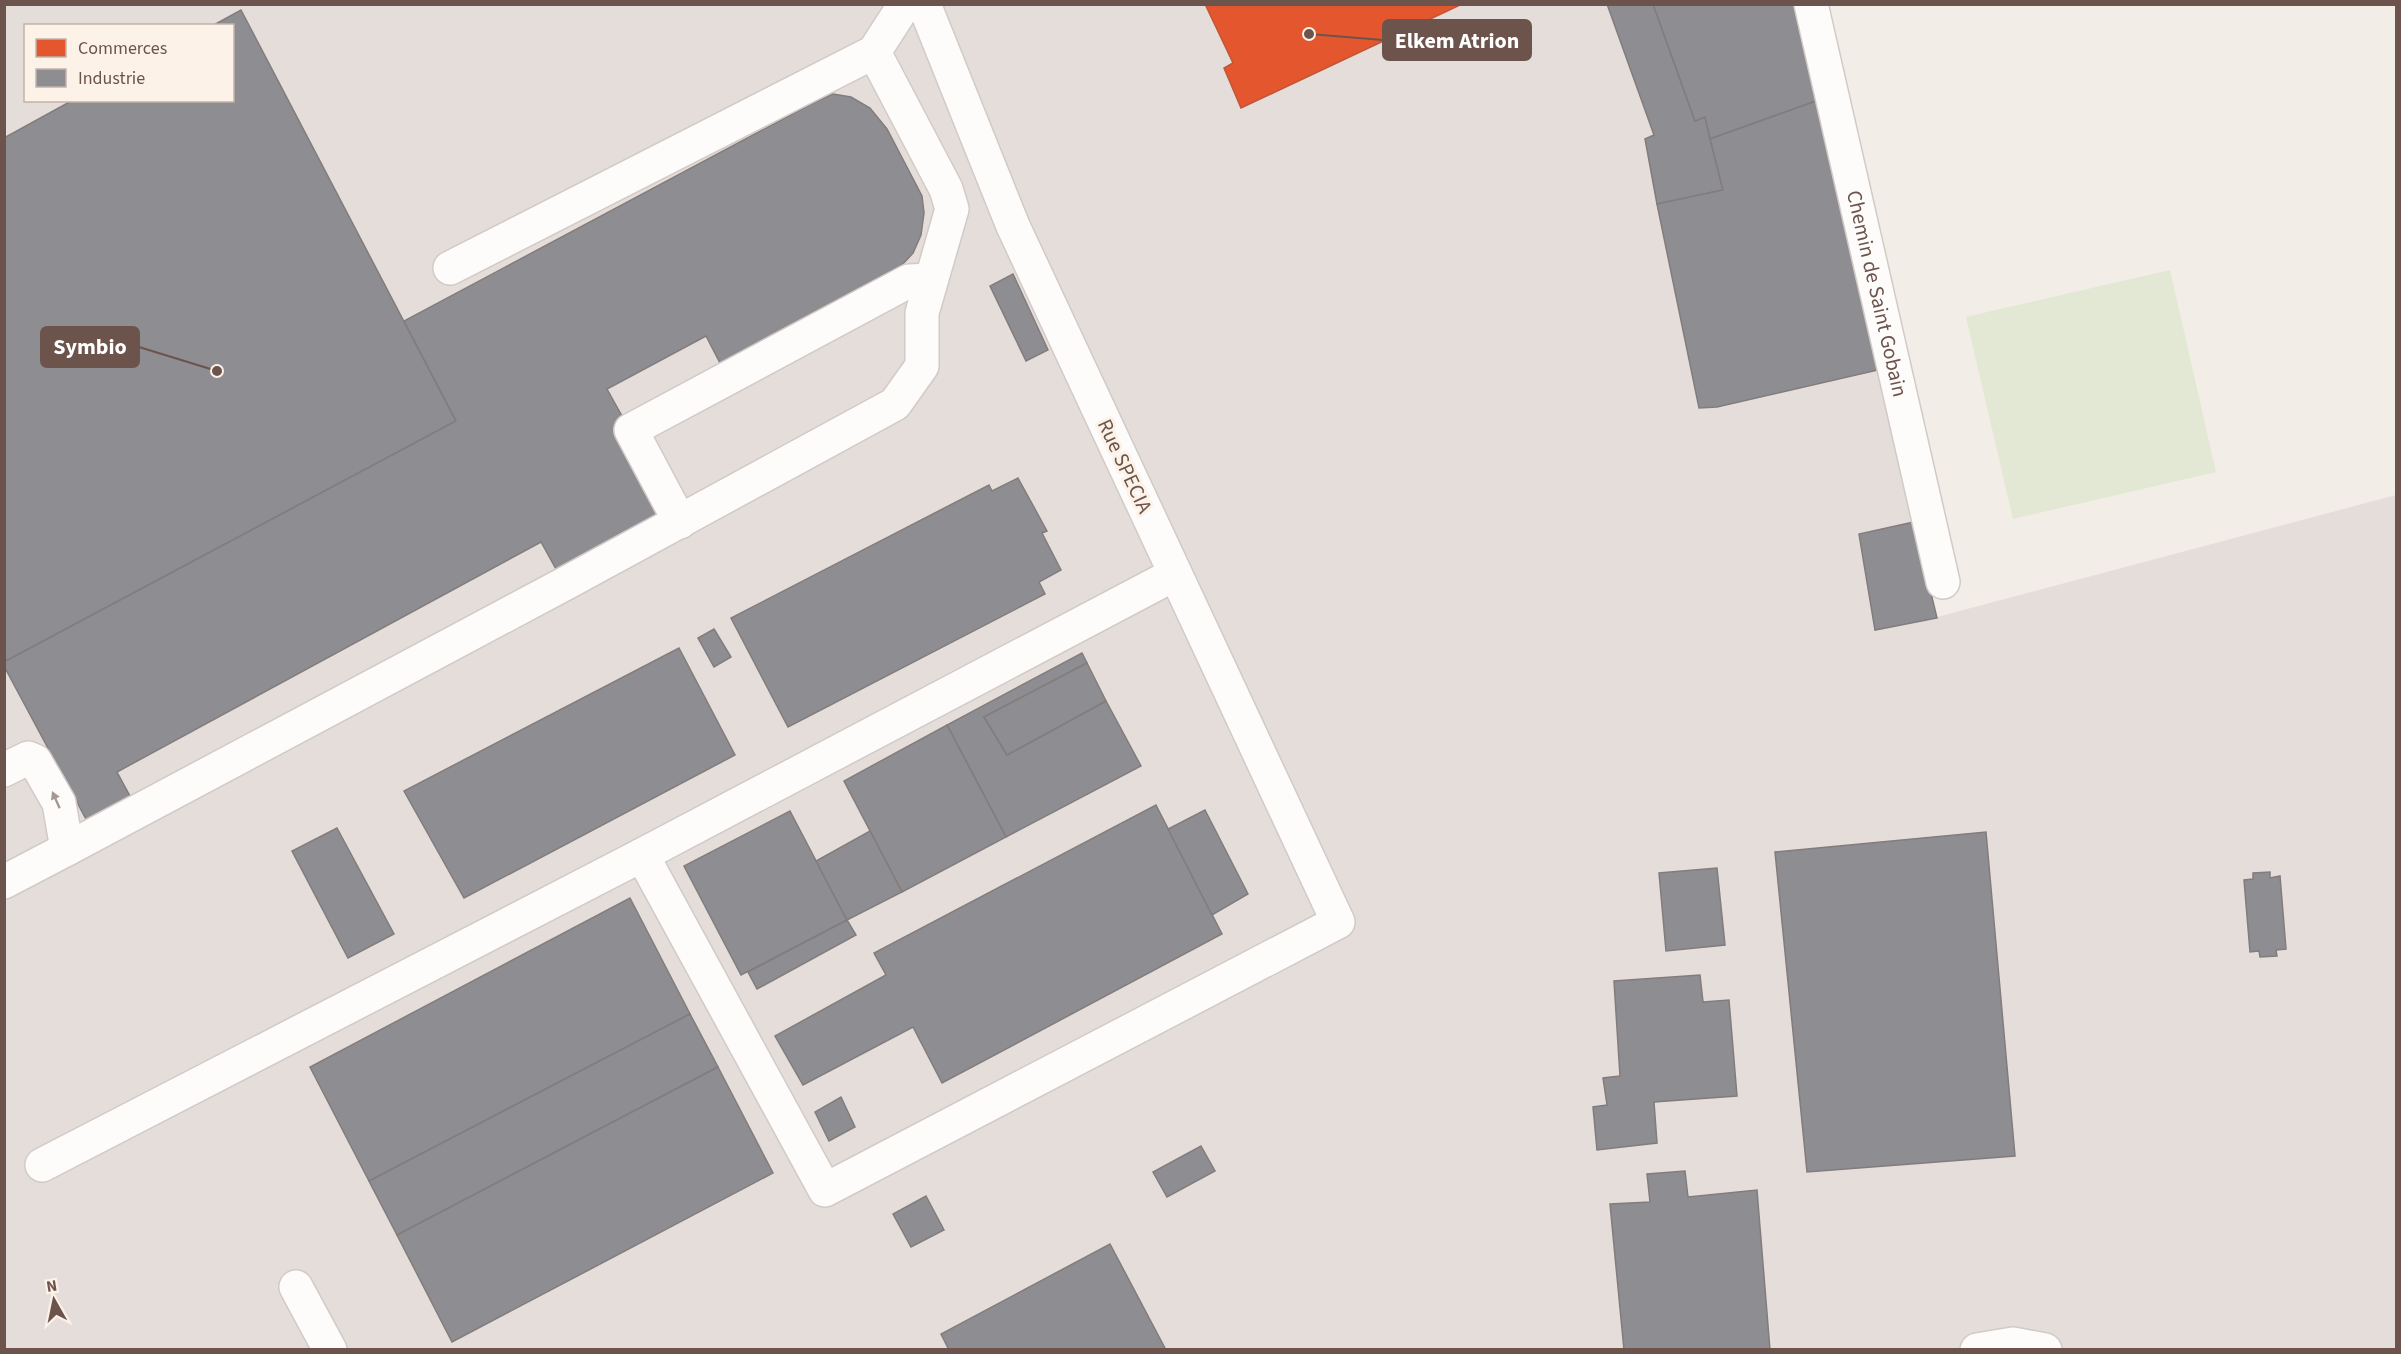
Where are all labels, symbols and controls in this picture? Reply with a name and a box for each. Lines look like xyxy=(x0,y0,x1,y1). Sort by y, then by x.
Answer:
callout: Elkem Atrion xyxy=(1383,20,1531,60)
legend xyxy=(24,24,234,102)
text: Elkem Atrion xyxy=(1395,25,1519,57)
text: Commerces xyxy=(78,36,167,61)
text: Industrie xyxy=(78,66,145,91)
street label: Chemin de Saint Gobain xyxy=(1839,187,1915,400)
callout: Symbio xyxy=(41,327,139,367)
text: Symbio xyxy=(53,331,127,363)
street label: Rue SPECIA xyxy=(1090,414,1160,519)
one-way arrow xyxy=(51,790,61,808)
north arrow xyxy=(24,1270,84,1330)
text: N xyxy=(45,1274,59,1298)

